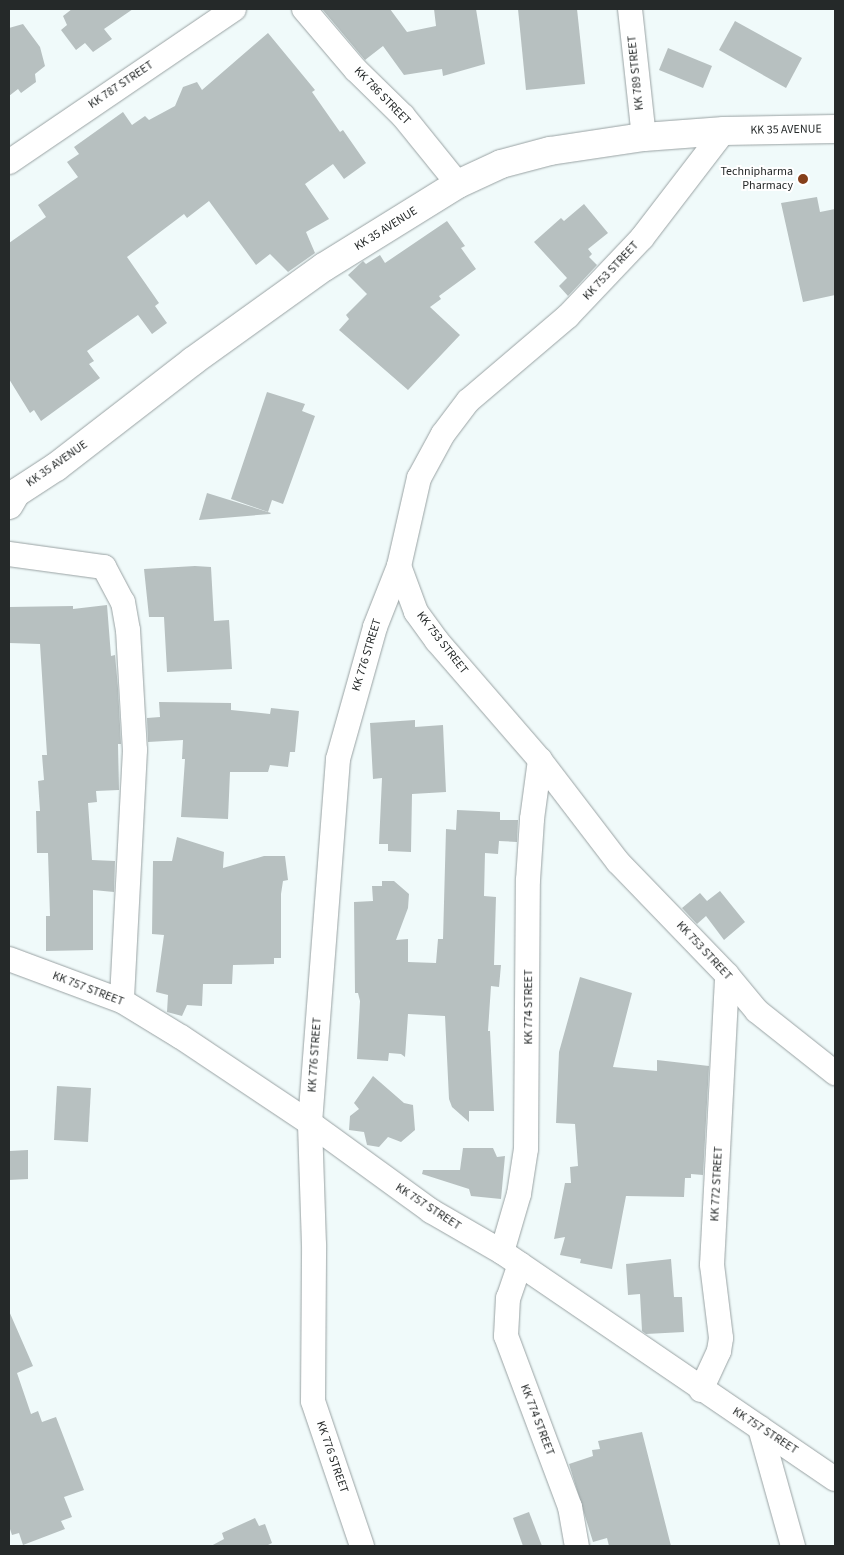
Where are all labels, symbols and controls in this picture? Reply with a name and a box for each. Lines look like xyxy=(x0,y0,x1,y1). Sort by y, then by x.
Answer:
street label: KK 789 STREET xyxy=(625,35,647,111)
street label: KK 787 STREET xyxy=(86,58,156,112)
street label: KK 786 STREET xyxy=(351,64,413,128)
street label: KK 35 AVENUE xyxy=(750,122,822,138)
place label: Technipharma Pharmacy xyxy=(720,165,793,193)
marker: Technipharma Pharmacy xyxy=(797,173,809,185)
street label: KK 35 AVENUE xyxy=(352,204,420,254)
street label: KK 753 STREET xyxy=(580,239,642,303)
street label: KK 35 AVENUE xyxy=(24,438,90,490)
street label: KK 753 STREET xyxy=(413,609,471,677)
street label: KK 776 STREET xyxy=(349,617,385,693)
street label: KK 753 STREET xyxy=(673,919,735,983)
street label: KK 757 STREET xyxy=(50,969,126,1009)
street label: KK 774 STREET xyxy=(522,969,536,1045)
street label: KK 776 STREET xyxy=(305,1017,325,1093)
street label: KK 772 STREET xyxy=(708,1146,726,1222)
street label: KK 757 STREET xyxy=(393,1181,463,1233)
street label: KK 774 STREET xyxy=(517,1382,557,1458)
street label: KK 757 STREET xyxy=(730,1405,800,1457)
street label: KK 776 STREET xyxy=(313,1419,351,1495)

